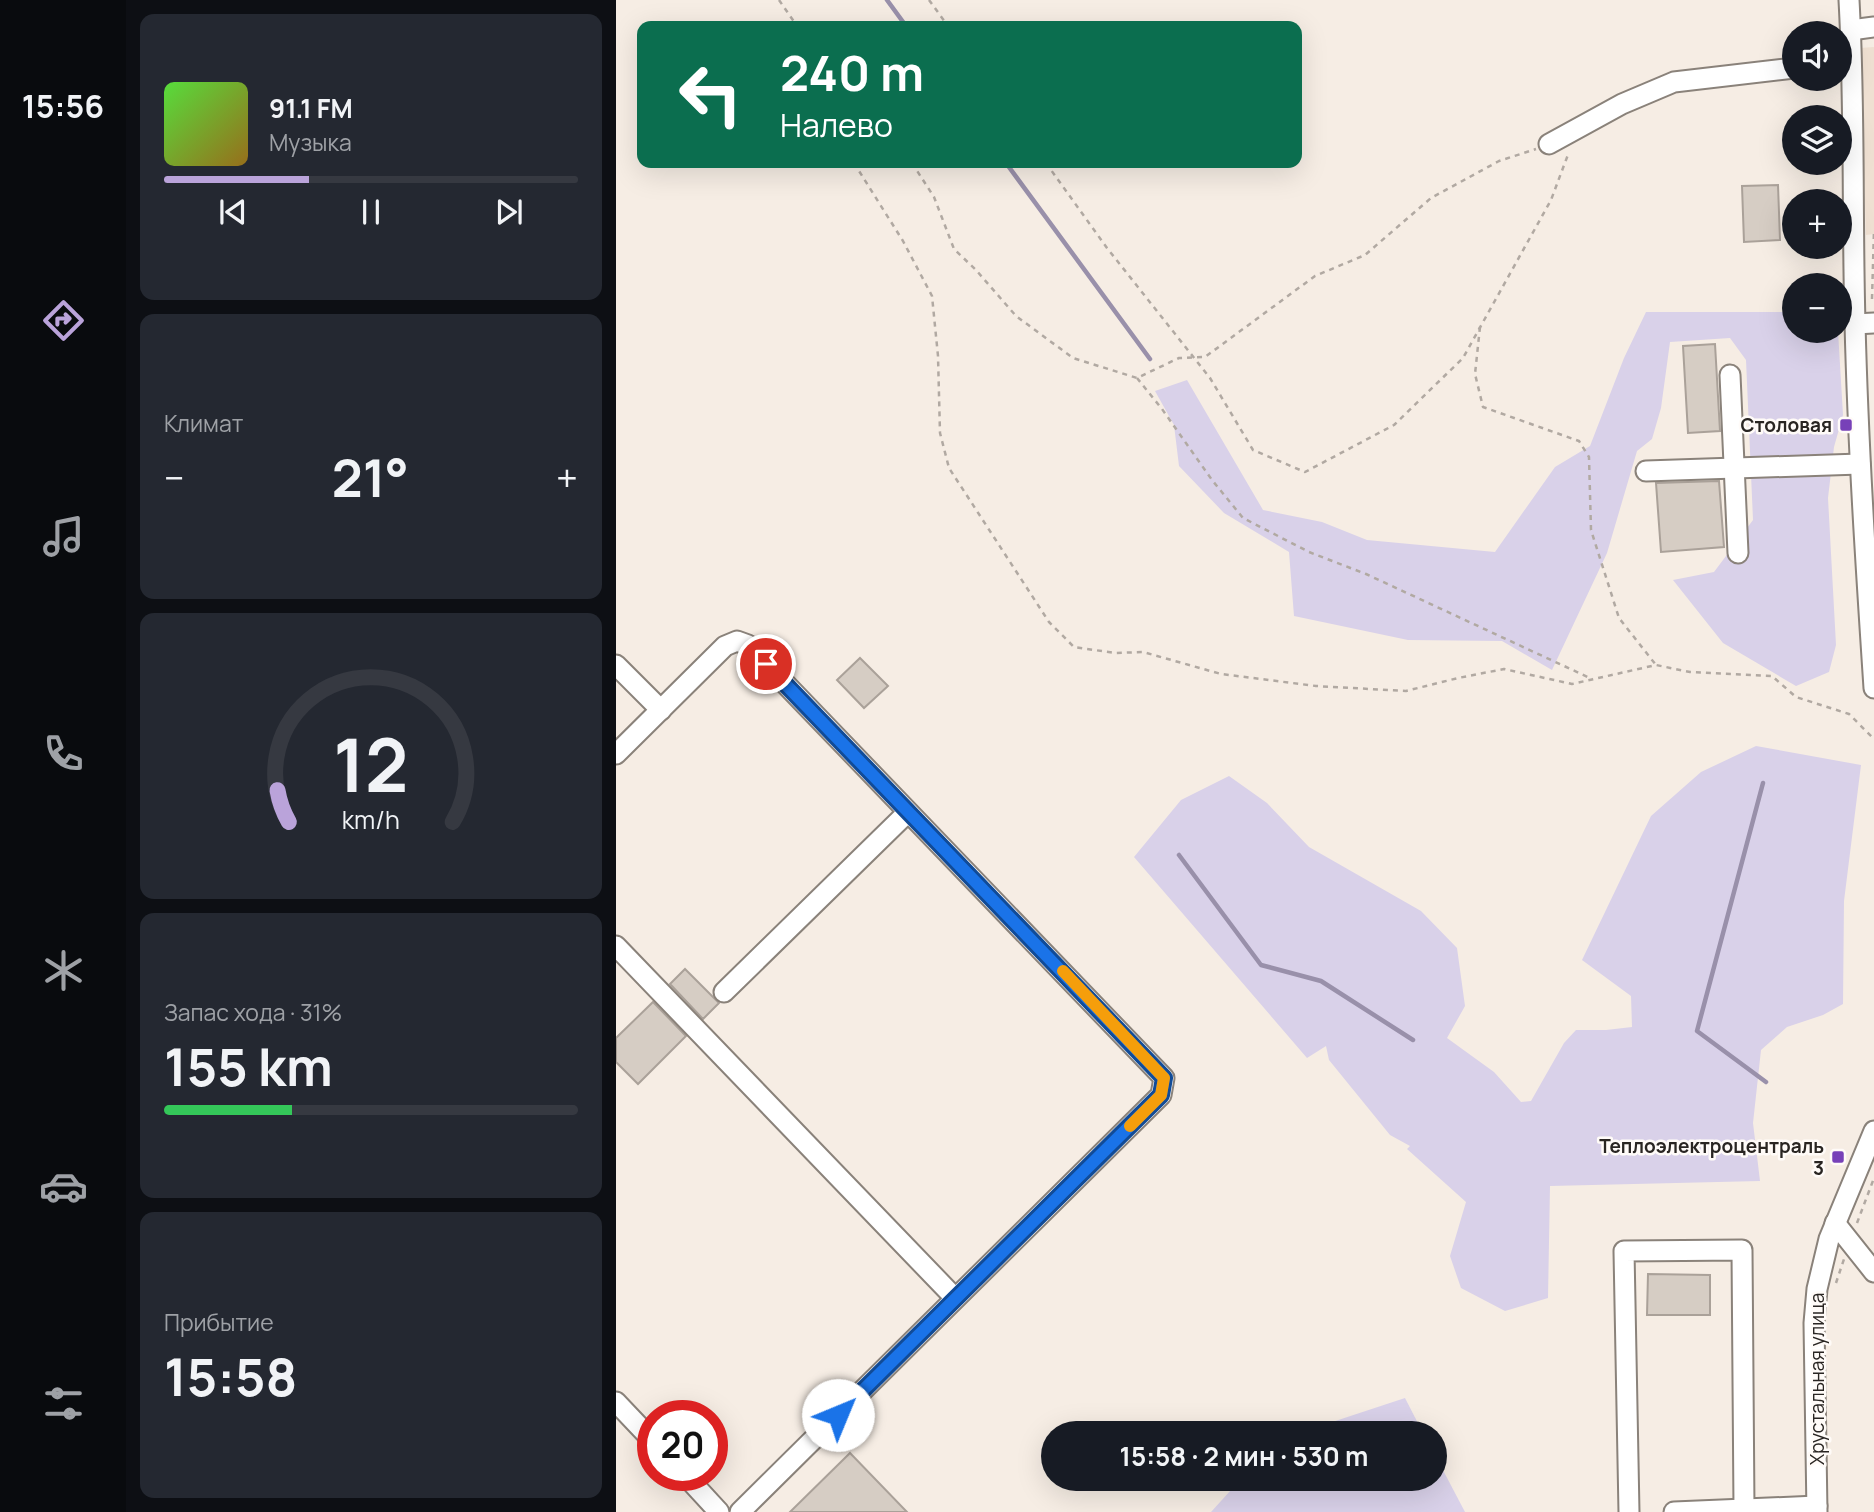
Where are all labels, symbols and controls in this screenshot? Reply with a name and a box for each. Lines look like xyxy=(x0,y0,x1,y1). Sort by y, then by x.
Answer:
map controls xyxy=(1782,21,1852,343)
button: sound xyxy=(1782,21,1852,91)
text: 240 m xyxy=(780,39,924,106)
icon: left xyxy=(665,49,756,140)
text: 15:56 xyxy=(22,84,104,128)
text: 91.1 FM xyxy=(269,90,353,126)
text: Налево xyxy=(780,103,893,147)
button: layers xyxy=(1782,105,1852,175)
text: Музыка xyxy=(269,126,352,158)
button: + xyxy=(1782,189,1852,259)
icon: previous xyxy=(214,193,252,231)
icon: pause xyxy=(352,193,390,231)
icon: next xyxy=(490,193,528,231)
button: − xyxy=(1782,273,1852,343)
icon: directions xyxy=(39,296,88,345)
text: Климат xyxy=(164,407,243,439)
place label: Столовая xyxy=(1740,412,1832,438)
marker: Столовая xyxy=(1838,417,1854,433)
text: 21° xyxy=(332,442,409,513)
text: − xyxy=(164,451,185,503)
text: + xyxy=(556,451,578,503)
icon: music xyxy=(39,512,88,561)
pin xyxy=(736,634,796,694)
icon: arrive xyxy=(747,645,785,683)
text: 12 xyxy=(333,714,409,814)
icon: phone xyxy=(39,729,88,778)
text: km/h xyxy=(342,802,400,837)
icon: climate xyxy=(39,946,88,995)
text: Запас хода · 31% xyxy=(164,996,342,1028)
text: 155 km xyxy=(164,1031,333,1102)
place label: Теплоэлектроцентраль 3 xyxy=(1599,1133,1824,1181)
marker: Теплоэлектроцентраль 3 xyxy=(1830,1149,1846,1165)
icon: car xyxy=(39,1162,88,1211)
street label: Хрустальная улица xyxy=(1804,1293,1830,1465)
text: Прибытие xyxy=(164,1306,274,1338)
text: 15:58 xyxy=(164,1341,297,1412)
position arrow xyxy=(801,1378,875,1452)
icon: filters xyxy=(39,1379,88,1428)
speed limit sign: 20 xyxy=(637,1400,728,1491)
text: 15:58 · 2 мин · 530 m xyxy=(1120,1438,1368,1474)

